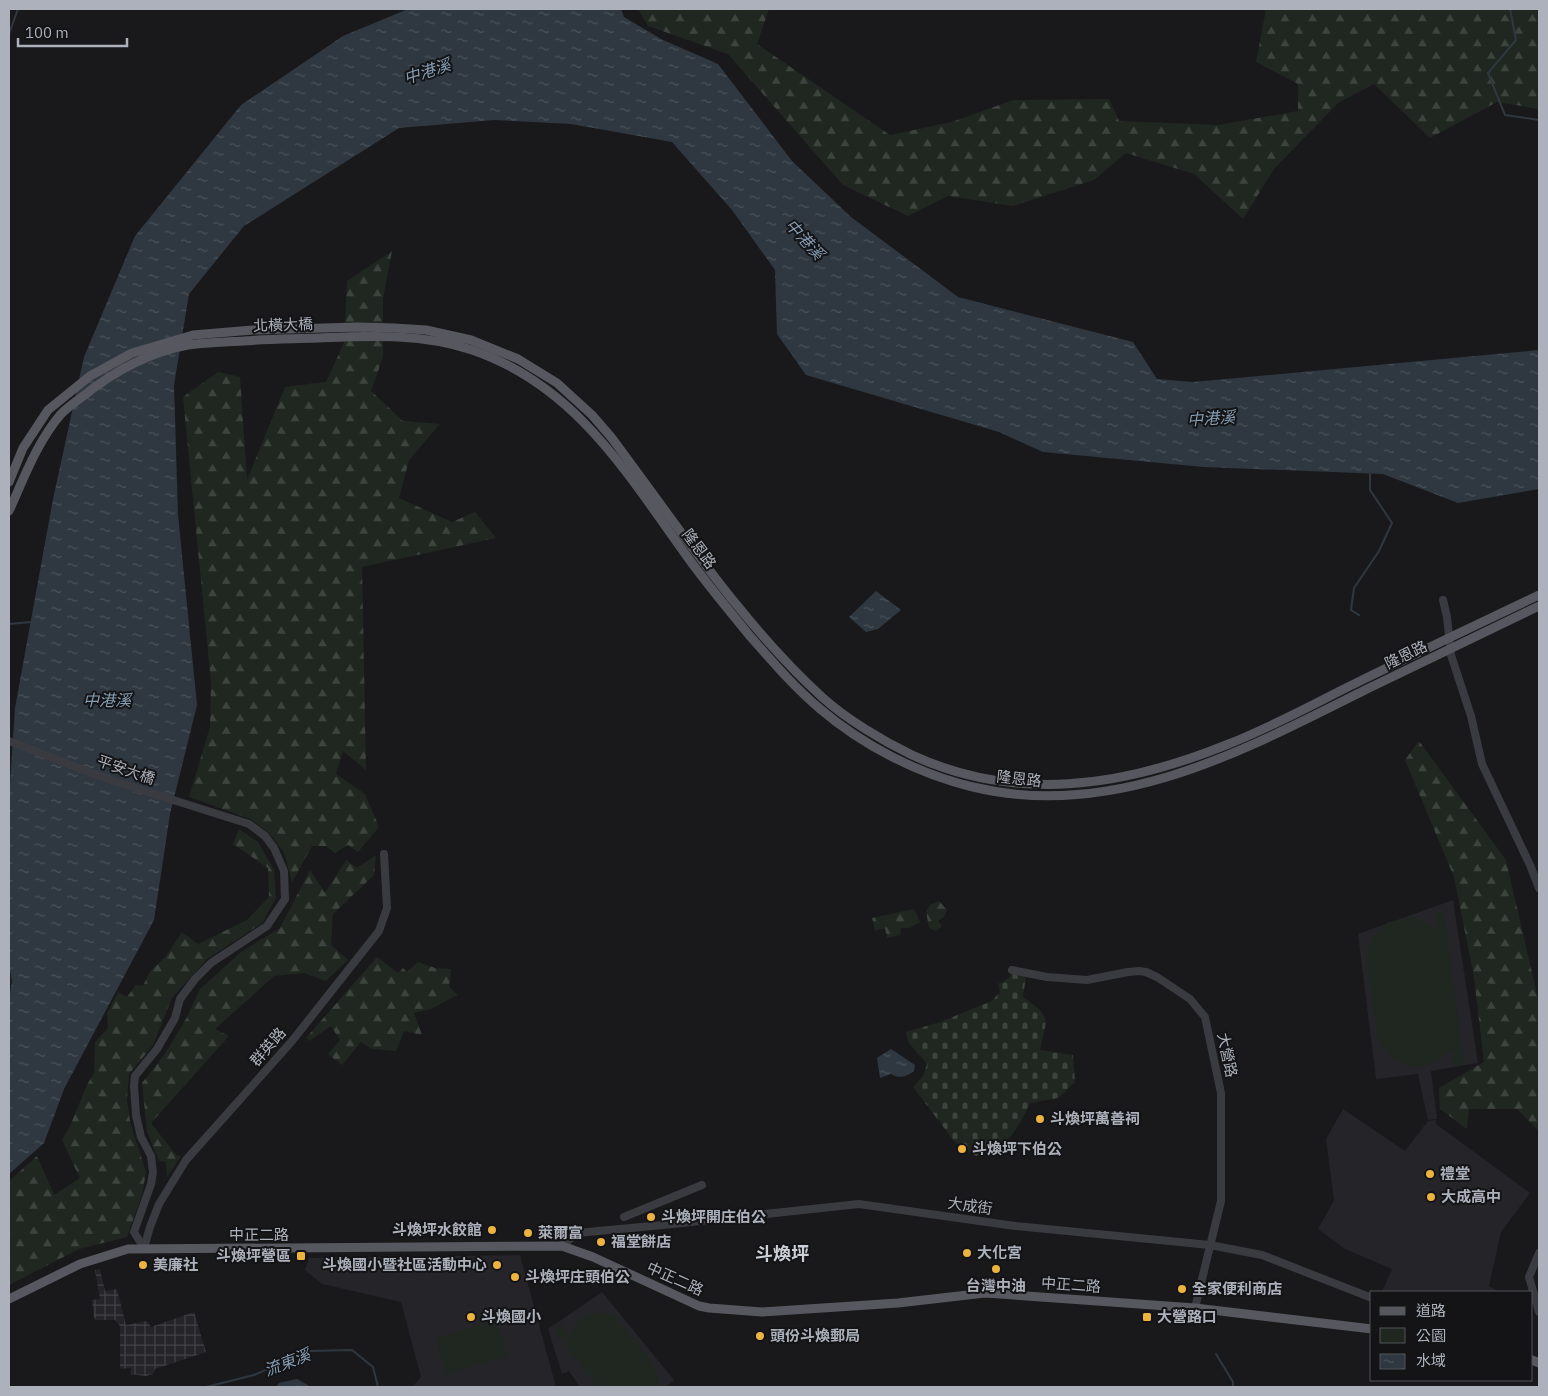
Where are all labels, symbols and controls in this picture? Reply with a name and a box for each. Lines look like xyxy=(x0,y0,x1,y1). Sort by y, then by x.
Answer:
scale bar xyxy=(18,15,126,47)
text: 100 m xyxy=(25,23,69,42)
water label: 中港溪 xyxy=(401,53,455,88)
water label: 中港溪 xyxy=(781,215,830,265)
street label: 北橫大橋 xyxy=(253,314,313,335)
water label: 中港溪 xyxy=(1186,406,1238,430)
street label: 隆恩路 xyxy=(678,525,721,572)
street label: 隆恩路 xyxy=(1381,636,1430,673)
water label: 中港溪 xyxy=(83,690,133,710)
street label: 平安大橋 xyxy=(95,751,158,788)
street label: 隆恩路 xyxy=(996,767,1042,790)
street label: 群英路 xyxy=(246,1023,290,1070)
street label: 大營路 xyxy=(1214,1031,1241,1079)
place label: 斗煥坪萬善祠 xyxy=(1050,1109,1140,1128)
marker: 斗煥坪萬善祠 xyxy=(1034,1113,1046,1125)
place label: 斗煥坪下伯公 xyxy=(972,1139,1062,1158)
marker: 斗煥坪下伯公 xyxy=(956,1143,968,1155)
place label: 禮堂 xyxy=(1440,1164,1470,1183)
marker: 禮堂 xyxy=(1424,1168,1436,1180)
place label: 大成高中 xyxy=(1441,1187,1501,1206)
marker: 大成高中 xyxy=(1425,1191,1437,1203)
street label: 大成街 xyxy=(946,1193,994,1218)
place label: 斗煥坪開庄伯公 xyxy=(661,1207,766,1226)
marker: 斗煥坪開庄伯公 xyxy=(645,1211,657,1223)
place label: 斗煥坪水餃館 xyxy=(392,1220,482,1239)
place label: 萊爾富 xyxy=(538,1223,583,1242)
marker: 斗煥坪水餃館 xyxy=(486,1224,498,1236)
street label: 中正二路 xyxy=(229,1225,289,1244)
marker: 萊爾富 xyxy=(522,1227,534,1239)
place label: 福堂餅店 xyxy=(611,1232,671,1251)
marker: 福堂餅店 xyxy=(595,1236,607,1248)
district label: 斗煥坪 xyxy=(755,1242,809,1265)
place label: 大化宮 xyxy=(977,1243,1022,1262)
place label: 斗煥坪營區 xyxy=(216,1246,291,1265)
marker: 大化宮 xyxy=(961,1247,973,1259)
marker: 斗煥坪營區 xyxy=(295,1250,307,1262)
place label: 美廉社 xyxy=(153,1255,198,1274)
place label: 斗煥國小暨社區活動中心 xyxy=(322,1255,487,1274)
street label: 中正二路 xyxy=(644,1258,706,1299)
marker: 美廉社 xyxy=(137,1259,149,1271)
marker: 斗煥國小暨社區活動中心 xyxy=(491,1259,503,1271)
marker: 台灣中油 xyxy=(990,1263,1002,1275)
place label: 斗煥坪庄頭伯公 xyxy=(525,1267,630,1286)
marker: 斗煥坪庄頭伯公 xyxy=(509,1271,521,1283)
street label: 中正二路 xyxy=(1040,1273,1102,1296)
place label: 台灣中油 xyxy=(966,1276,1026,1295)
place label: 全家便利商店 xyxy=(1192,1279,1282,1298)
marker: 全家便利商店 xyxy=(1176,1283,1188,1295)
legend xyxy=(1370,1291,1533,1381)
text: 道路 xyxy=(1416,1301,1446,1320)
place label: 斗煥國小 xyxy=(481,1307,542,1326)
place label: 大營路口 xyxy=(1157,1307,1217,1326)
marker: 斗煥國小 xyxy=(465,1311,477,1323)
marker: 大營路口 xyxy=(1141,1311,1153,1323)
place label: 頭份斗煥郵局 xyxy=(770,1326,860,1345)
text: 公園 xyxy=(1416,1326,1446,1345)
marker: 頭份斗煥郵局 xyxy=(754,1330,766,1342)
water label: 流東溪 xyxy=(261,1343,315,1380)
text: 水域 xyxy=(1416,1351,1446,1370)

